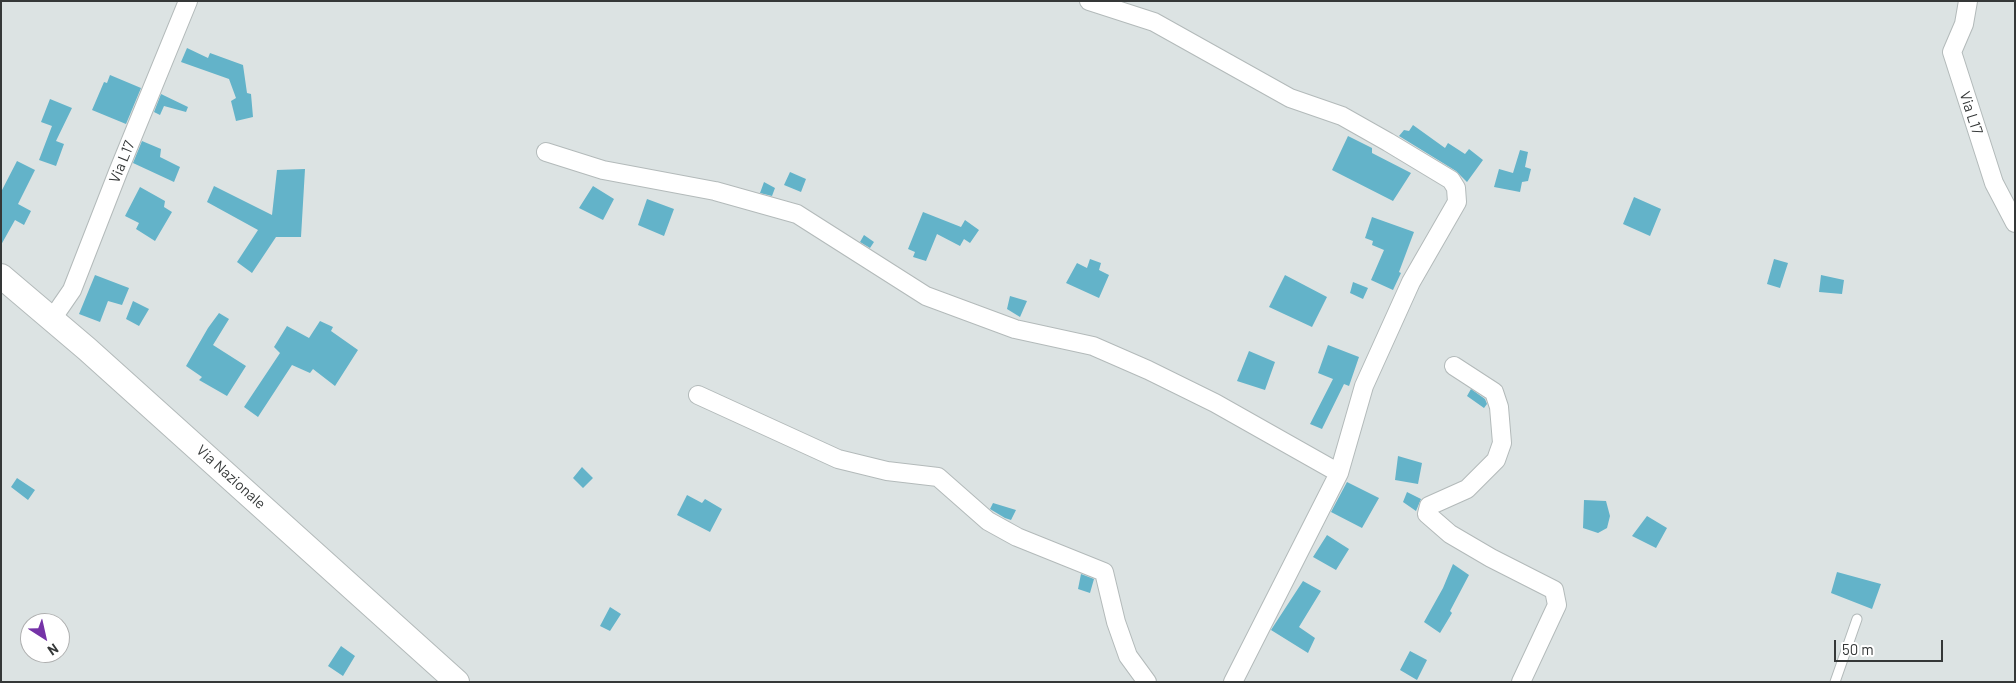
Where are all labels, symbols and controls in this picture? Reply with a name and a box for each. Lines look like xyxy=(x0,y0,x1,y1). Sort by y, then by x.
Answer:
street label: Via L17 xyxy=(1956,89,1986,137)
street label: Via L17 xyxy=(105,138,139,186)
street label: Via Nazionale xyxy=(193,441,269,513)
north arrow xyxy=(20,613,70,663)
scale bar xyxy=(1836,630,1945,662)
text: N xyxy=(45,640,62,660)
text: 50 m xyxy=(1842,640,1874,658)

